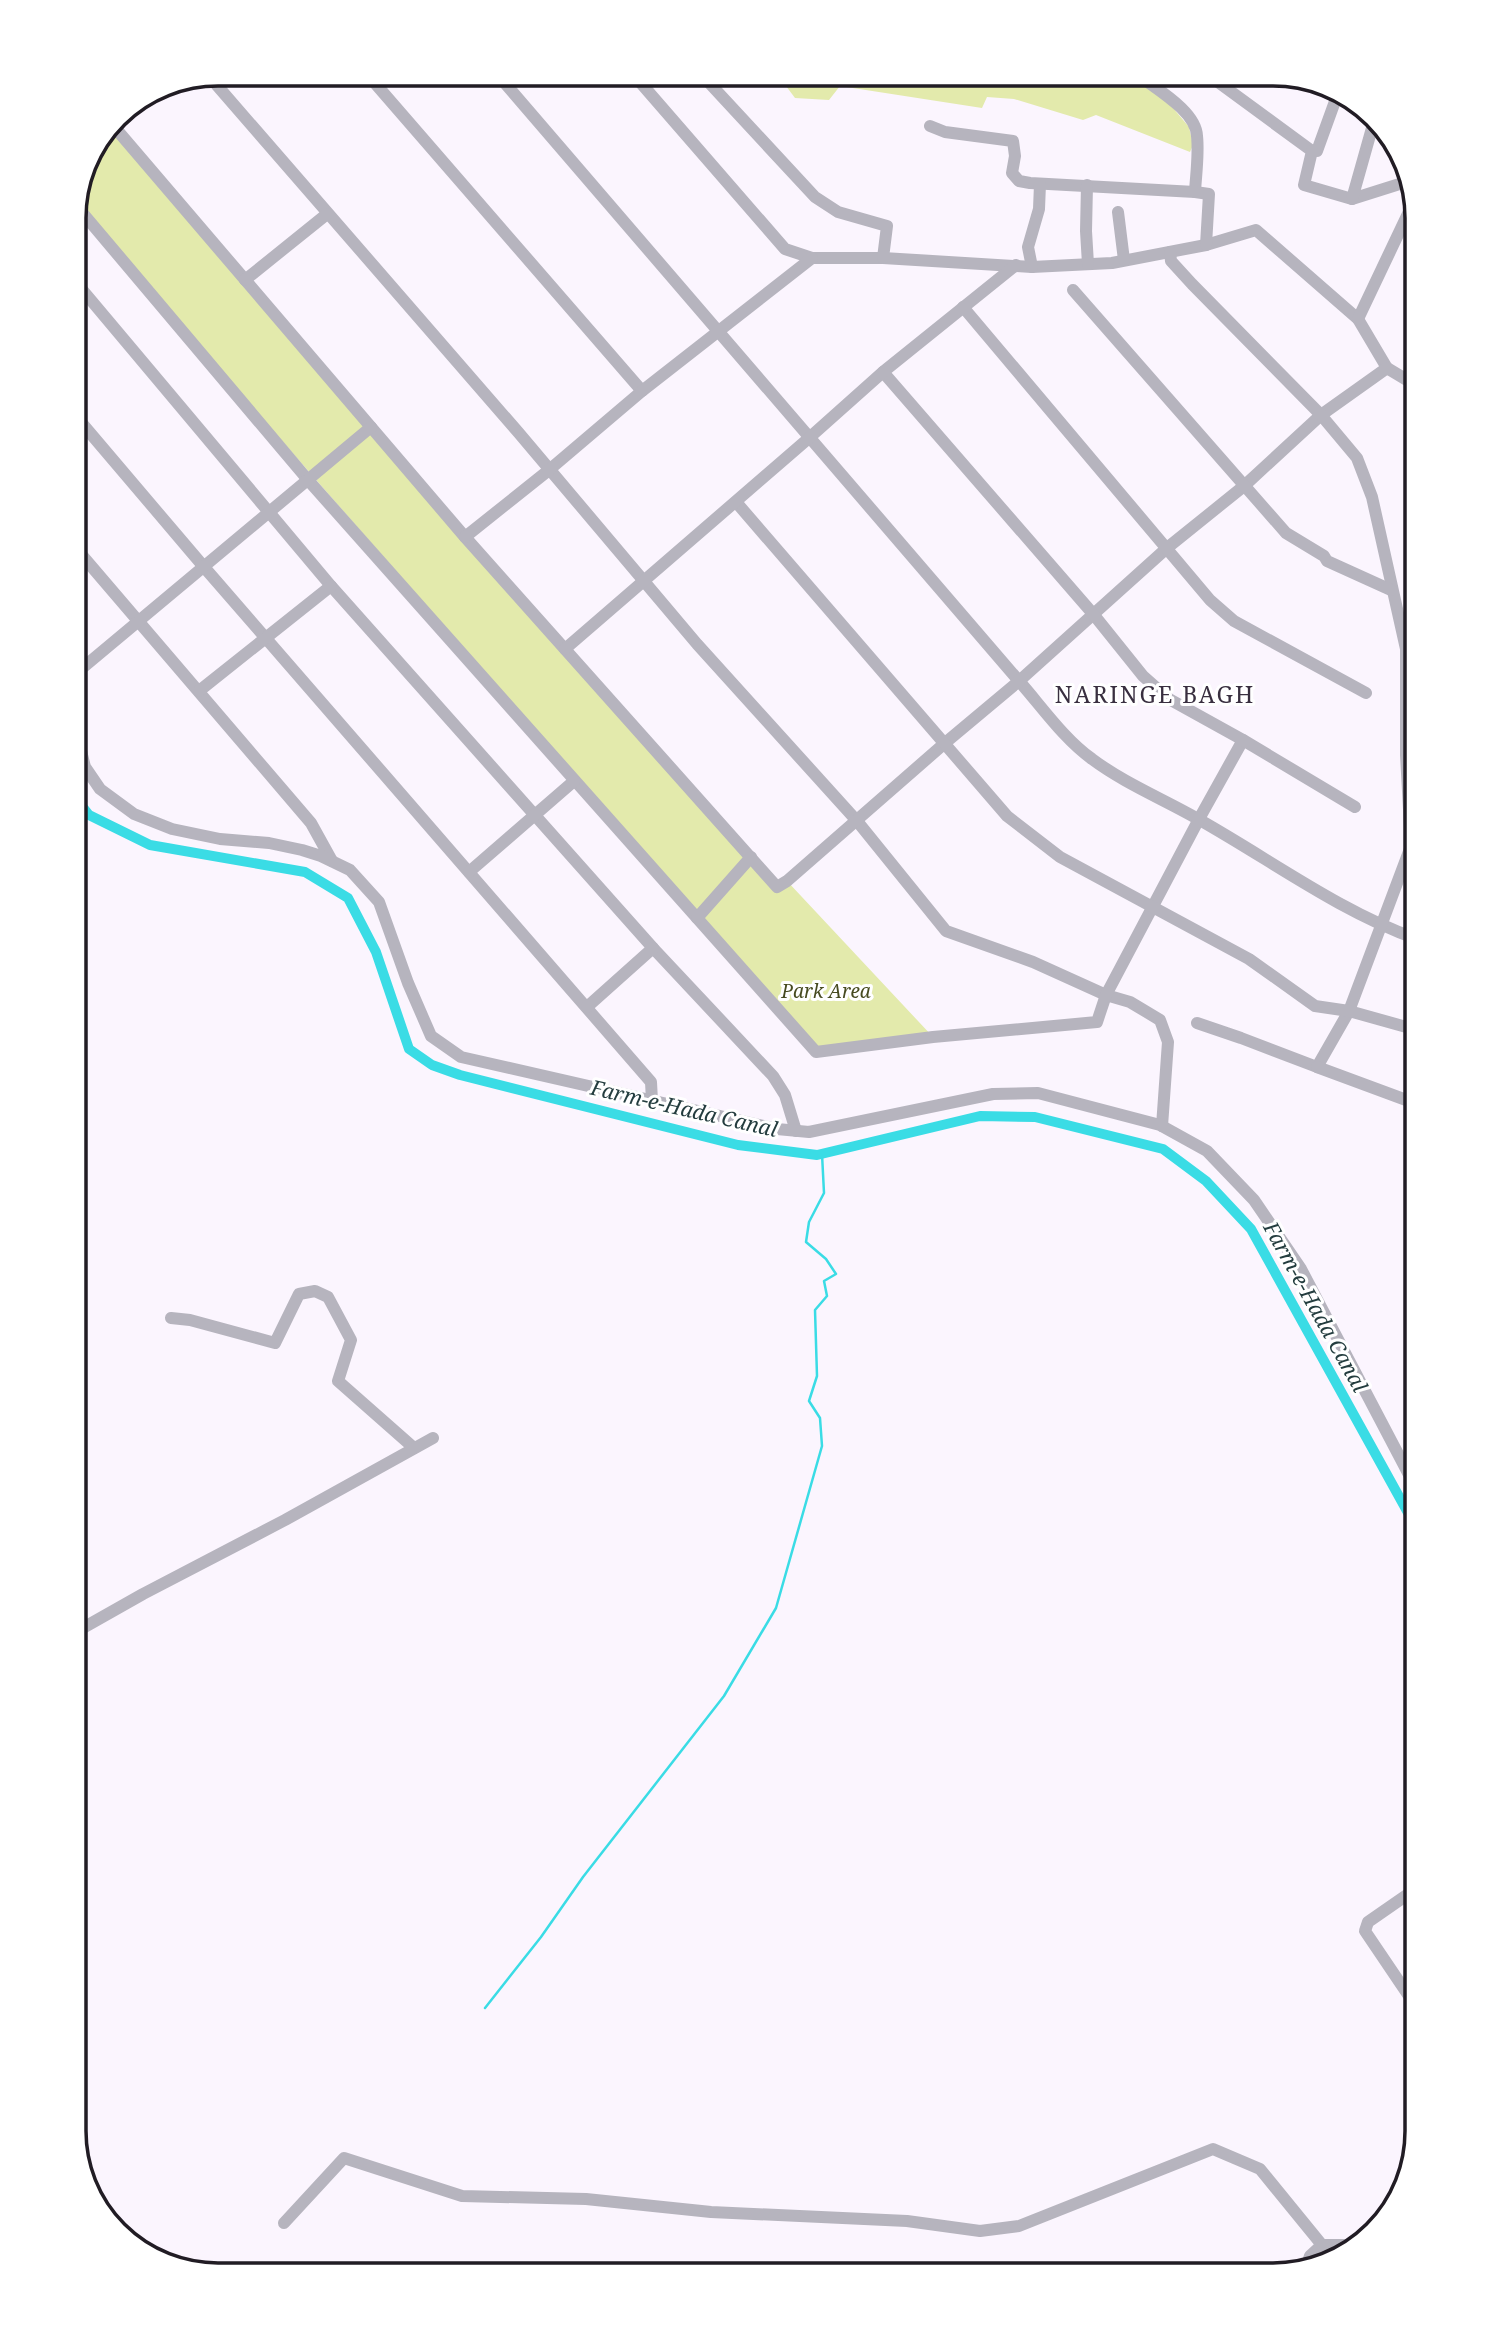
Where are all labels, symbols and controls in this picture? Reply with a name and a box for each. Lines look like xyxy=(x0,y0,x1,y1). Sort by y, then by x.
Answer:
district label: NARINGE BAGH xyxy=(1055,678,1255,710)
park label: Park Area xyxy=(780,978,871,1004)
water label: Farm-e-Hada Canal xyxy=(587,1073,781,1143)
water label: Farm-e-Hada Canal xyxy=(1257,1215,1375,1397)

